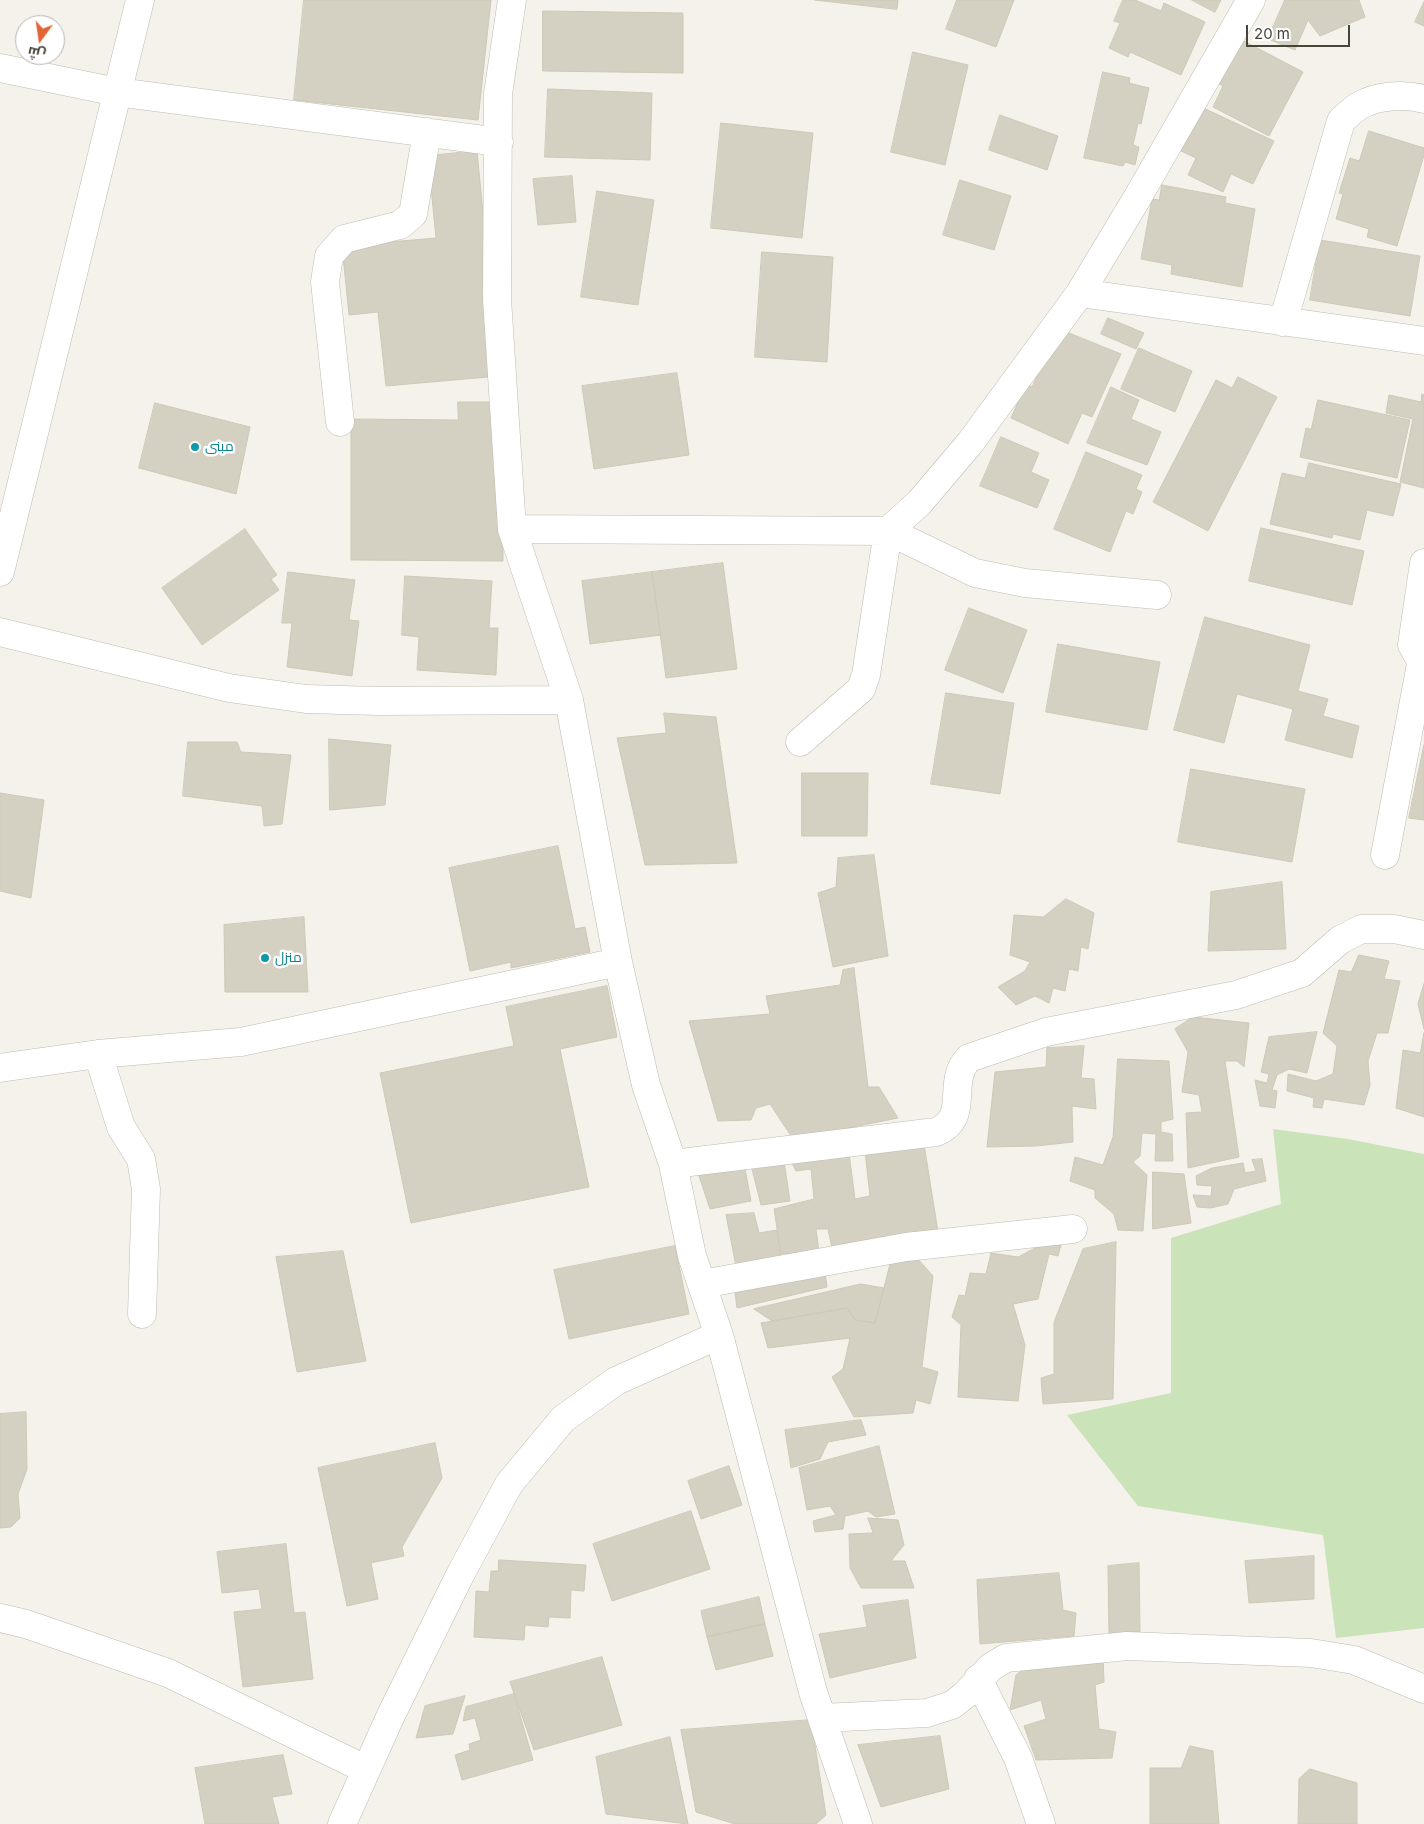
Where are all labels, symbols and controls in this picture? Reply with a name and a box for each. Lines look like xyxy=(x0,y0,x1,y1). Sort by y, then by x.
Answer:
north arrow xyxy=(15,15,65,65)
scale bar xyxy=(1249,15,1353,47)
text: 20 m xyxy=(1254,24,1290,43)
text: ش xyxy=(26,44,47,64)
place label: مبنى xyxy=(205,439,234,455)
marker: مبنى xyxy=(189,441,201,453)
place label: منزل xyxy=(275,950,302,966)
marker: منزل xyxy=(259,952,271,964)

